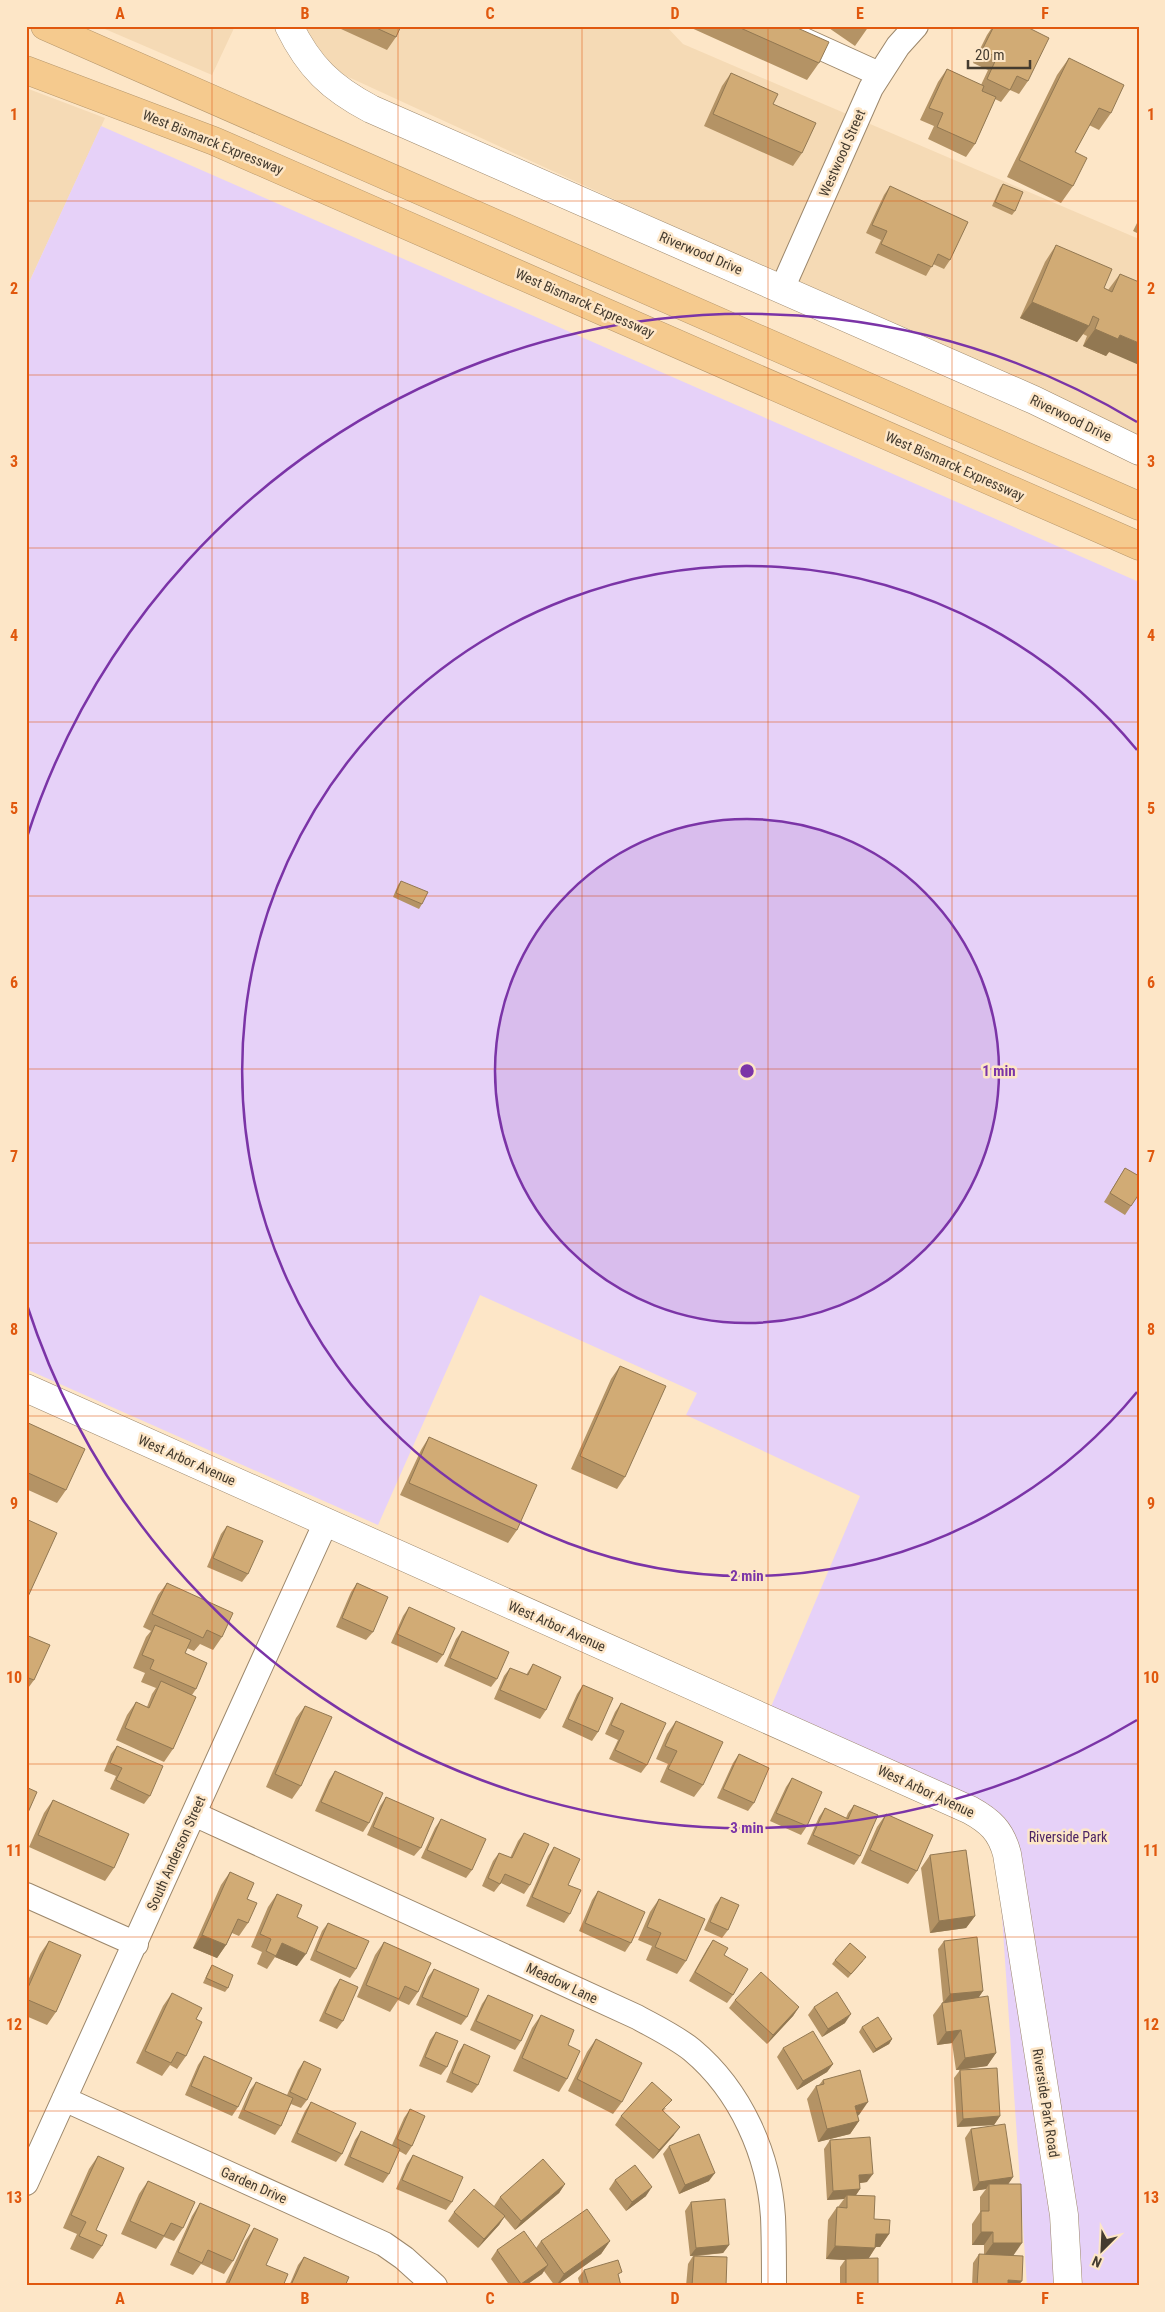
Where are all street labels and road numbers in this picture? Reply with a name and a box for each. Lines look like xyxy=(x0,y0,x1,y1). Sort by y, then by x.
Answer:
street label: West Bismarck Expressway xyxy=(140,106,286,178)
street label: Westwood Street xyxy=(816,107,868,199)
street label: Riverwood Drive xyxy=(657,228,745,278)
street label: West Bismarck Expressway xyxy=(513,265,657,341)
street label: Riverwood Drive xyxy=(1028,391,1115,445)
street label: West Bismarck Expressway xyxy=(883,428,1027,504)
street label: West Arbor Avenue xyxy=(136,1431,239,1489)
street label: West Arbor Avenue xyxy=(506,1597,609,1655)
street label: West Arbor Avenue xyxy=(875,1762,977,1821)
street label: South Anderson Street xyxy=(143,1793,209,1913)
street label: Meadow Lane xyxy=(524,1960,601,2007)
street label: Riverside Park Road xyxy=(1029,2047,1063,2159)
street label: Garden Drive xyxy=(219,2163,290,2207)

